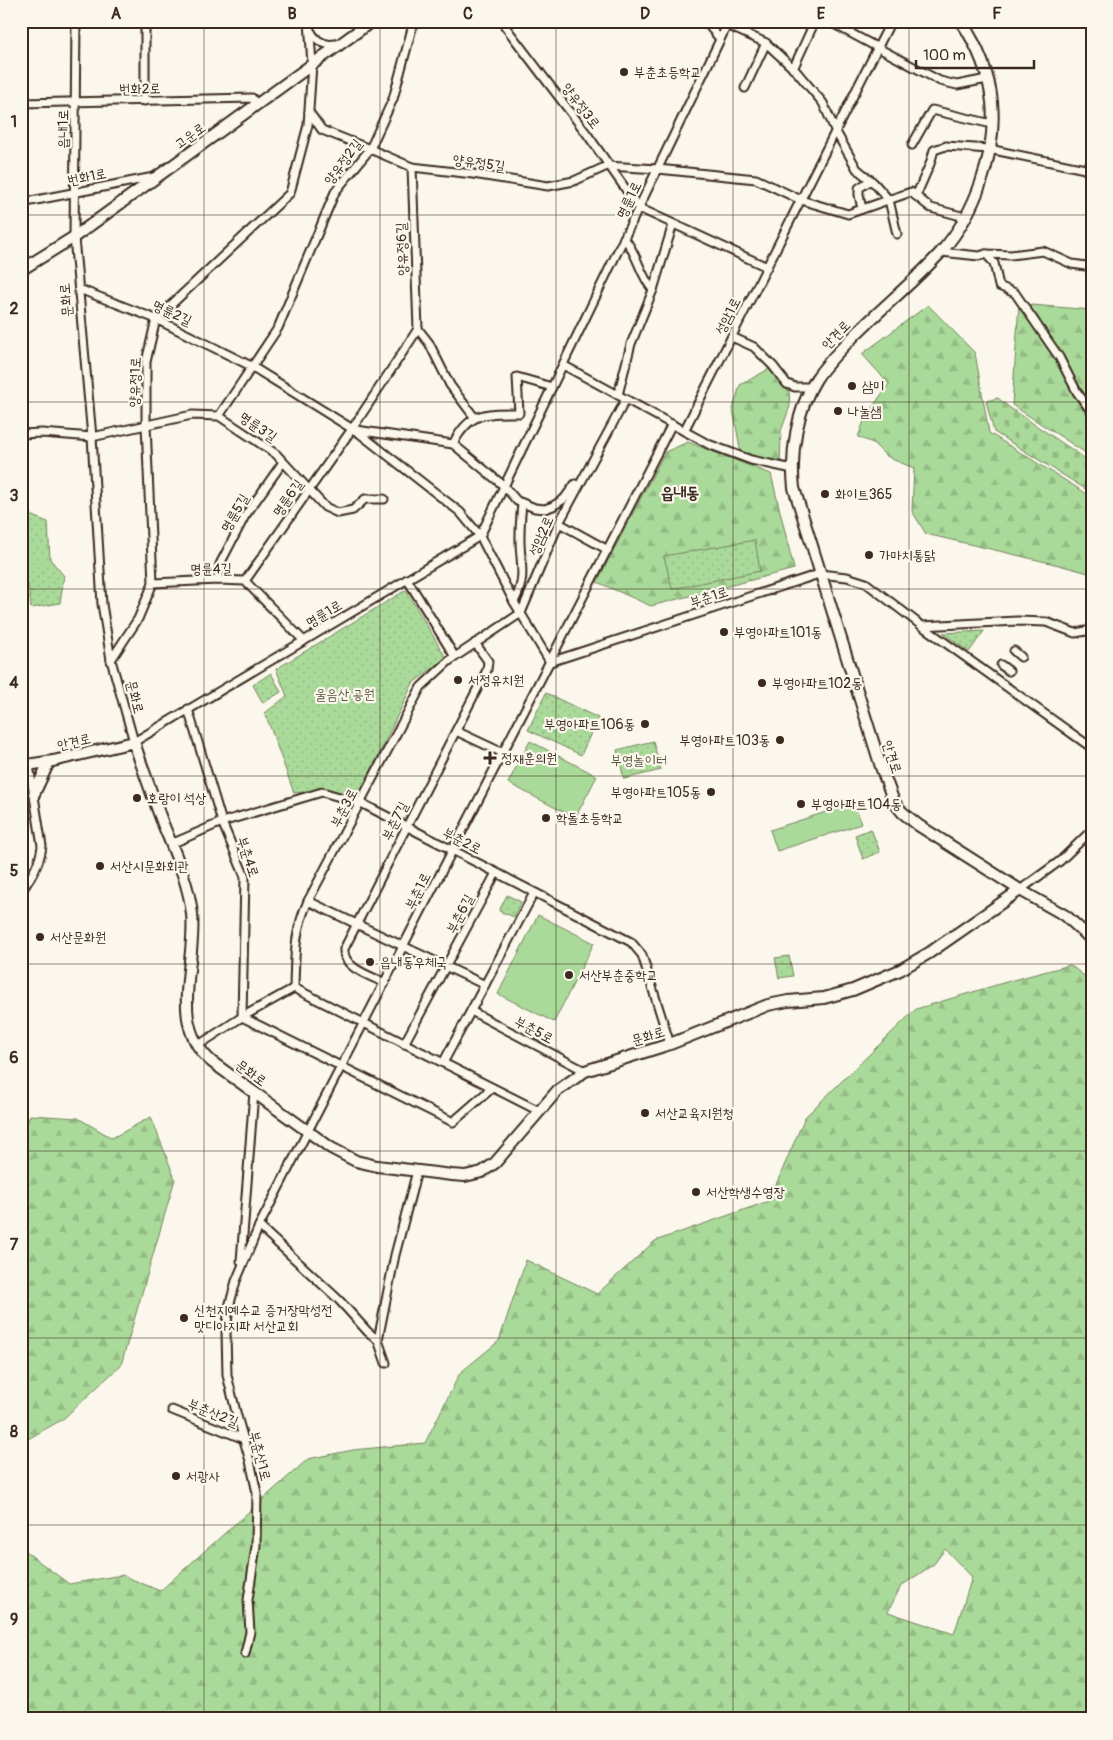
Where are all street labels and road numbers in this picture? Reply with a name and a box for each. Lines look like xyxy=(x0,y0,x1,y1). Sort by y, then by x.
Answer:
street label: 번화2로 xyxy=(119,80,161,98)
street label: 양유정3로 xyxy=(558,80,604,132)
street label: 읍내1로 xyxy=(55,109,72,149)
street label: 고운로 xyxy=(171,119,209,153)
street label: 양유정2길 xyxy=(320,135,366,188)
street label: 양유정5길 xyxy=(452,151,507,175)
street label: 번화1로 xyxy=(66,165,108,189)
street label: 명륜1로 xyxy=(613,179,645,221)
street label: 양유정6길 xyxy=(393,221,411,276)
street label: 문화로 xyxy=(56,282,76,318)
street label: 성암1로 xyxy=(712,295,744,337)
street label: 명륜2길 xyxy=(150,297,195,330)
street label: 안견로 xyxy=(818,317,854,353)
street label: 양유정1로 xyxy=(126,356,144,408)
street label: 명륜3길 xyxy=(236,408,281,446)
street label: 명륜6길 xyxy=(269,475,307,520)
street label: 명륜5길 xyxy=(217,490,253,535)
street label: 성암2로 xyxy=(525,514,557,558)
street label: 명륜4길 xyxy=(190,560,233,578)
street label: 부춘1로 xyxy=(688,583,730,611)
street label: 명륜1로 xyxy=(303,597,345,631)
street label: 문화로 xyxy=(122,678,148,716)
street label: 안견로 xyxy=(56,730,92,754)
street label: 안견로 xyxy=(879,738,905,776)
street label: 부춘3로 xyxy=(327,786,361,830)
street label: 부춘7길 xyxy=(378,798,412,843)
street label: 부춘2로 xyxy=(440,824,484,858)
street label: 부춘4로 xyxy=(233,834,263,880)
street label: 부춘1로 xyxy=(402,870,434,912)
street label: 부춘6길 xyxy=(443,891,478,937)
street label: 부춘5로 xyxy=(512,1013,556,1047)
street label: 문화로 xyxy=(629,1023,667,1049)
street label: 문화로 xyxy=(232,1056,270,1090)
street label: 부춘산2길 xyxy=(185,1395,241,1431)
street label: 부춘산1로 xyxy=(246,1429,274,1483)

